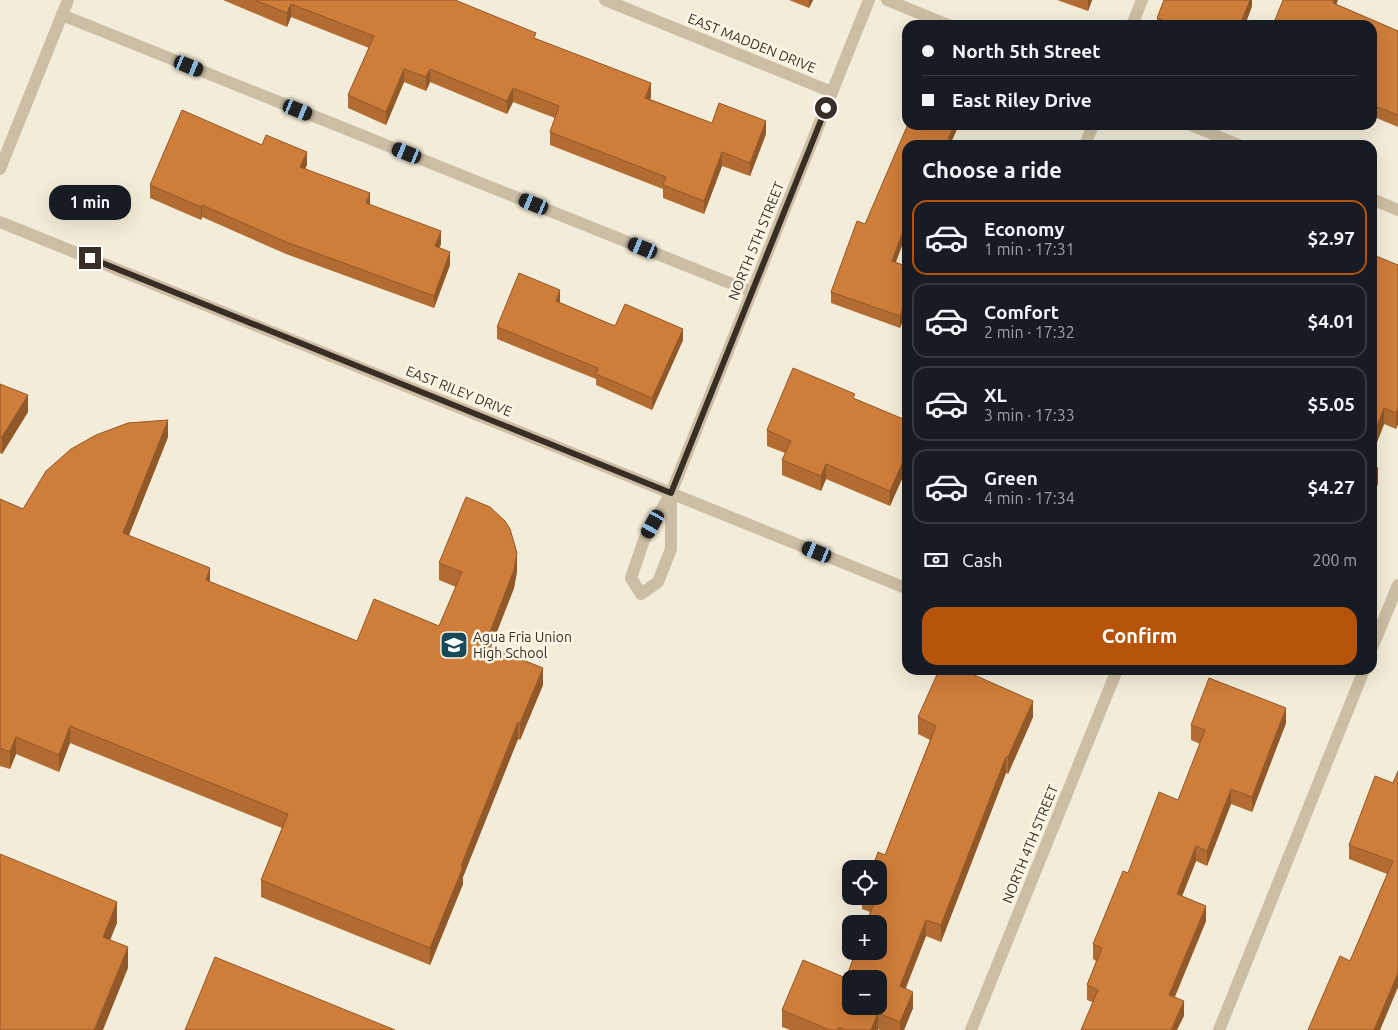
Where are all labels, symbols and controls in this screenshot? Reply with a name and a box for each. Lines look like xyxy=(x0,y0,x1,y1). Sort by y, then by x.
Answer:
street label: EAST MADDEN DRIVE xyxy=(686,10,819,76)
text: North 5th Street xyxy=(952,40,1100,62)
car xyxy=(172,53,205,79)
text: East Riley Drive xyxy=(952,89,1092,111)
car xyxy=(281,97,314,123)
route start xyxy=(815,97,837,119)
car xyxy=(390,140,423,166)
text: Choose a ride xyxy=(922,157,1062,182)
street label: NORTH 5TH STREET xyxy=(725,179,787,303)
callout: 1 min xyxy=(49,186,131,220)
car xyxy=(517,191,550,217)
text: 1 min xyxy=(70,193,110,211)
icon: car xyxy=(924,215,969,260)
text: Economy xyxy=(984,218,1065,240)
text: $2.97 xyxy=(1307,227,1355,249)
car xyxy=(626,235,659,261)
text: 1 min · 17:31 xyxy=(984,240,1075,258)
route end xyxy=(79,247,101,269)
icon: car xyxy=(924,298,969,343)
text: Comfort xyxy=(984,301,1059,323)
text: $4.01 xyxy=(1307,310,1355,332)
text: 2 min · 17:32 xyxy=(984,323,1075,341)
street label: EAST RILEY DRIVE xyxy=(403,362,515,420)
icon: car xyxy=(924,381,969,426)
text: XL xyxy=(984,384,1007,406)
text: $5.05 xyxy=(1307,393,1355,415)
text: 3 min · 17:33 xyxy=(984,406,1075,424)
icon: car xyxy=(924,464,969,509)
text: Green xyxy=(984,467,1038,489)
text: $4.27 xyxy=(1307,476,1355,498)
text: 4 min · 17:34 xyxy=(984,489,1075,507)
car xyxy=(639,507,666,541)
car xyxy=(800,539,833,565)
icon: cash xyxy=(922,546,950,574)
text: Cash xyxy=(962,549,1003,571)
text: 200 m xyxy=(1312,551,1357,569)
button: Confirm xyxy=(922,607,1357,665)
place label: Agua Fria Union High School xyxy=(473,629,572,661)
school or university icon: Agua Fria Union High School xyxy=(439,630,469,660)
street label: NORTH 4TH STREET xyxy=(999,782,1061,906)
map controls xyxy=(842,860,887,1015)
button: locate xyxy=(842,860,887,905)
button: + xyxy=(842,915,887,960)
button: − xyxy=(842,970,887,1015)

